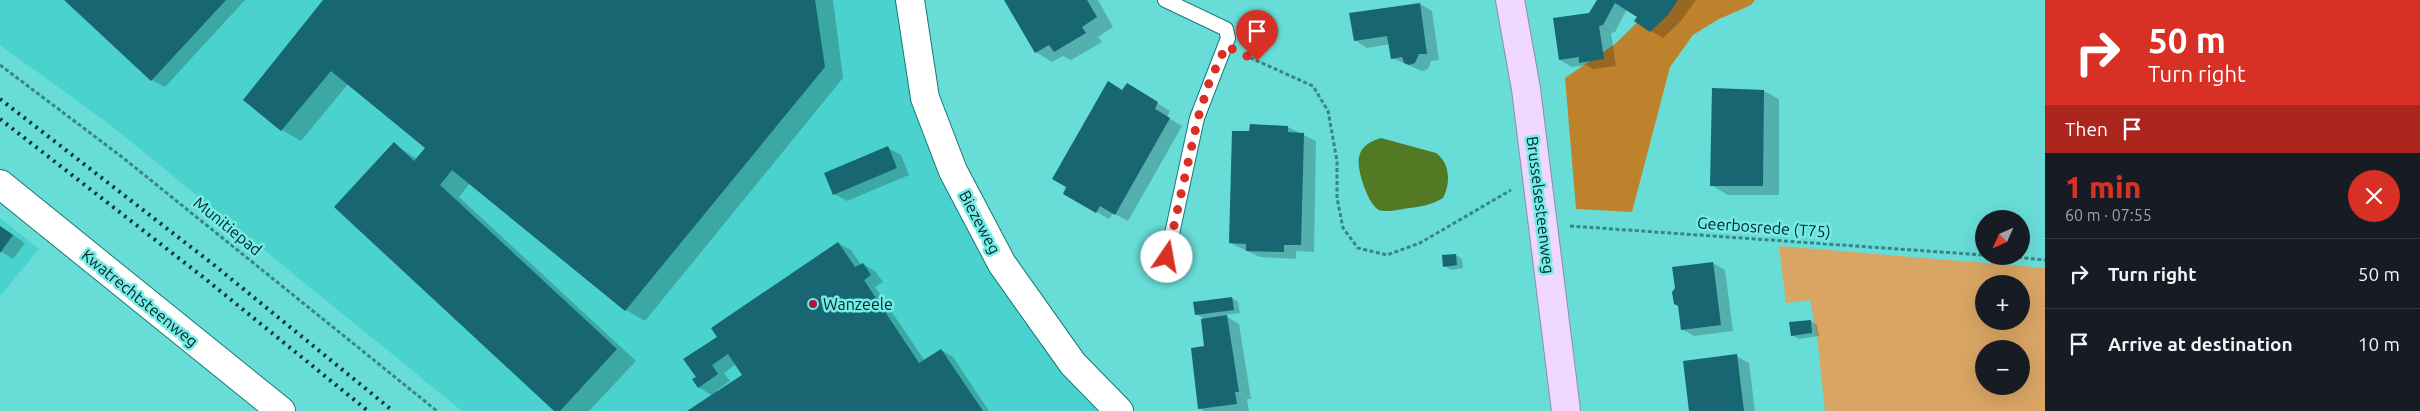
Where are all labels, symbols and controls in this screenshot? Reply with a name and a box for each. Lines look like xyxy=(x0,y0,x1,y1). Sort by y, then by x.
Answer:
pin xyxy=(1236,10,1278,61)
icon: arrive xyxy=(1243,17,1271,45)
icon: right xyxy=(2065,20,2130,85)
text: 50 m xyxy=(2148,20,2226,60)
text: Turn right xyxy=(2148,61,2246,86)
icon: arrive xyxy=(2118,115,2146,143)
text: Then xyxy=(2065,118,2108,140)
street label: Brusselsesteenweg xyxy=(1524,135,1558,275)
text: 1 min xyxy=(2065,170,2141,204)
button: close xyxy=(2348,170,2400,222)
street label: Biezeweg xyxy=(956,187,1004,257)
street label: Munitiepad xyxy=(190,193,266,259)
text: 60 m · 07:55 xyxy=(2065,206,2152,224)
north arrow xyxy=(1975,210,2030,265)
map controls xyxy=(1975,210,2030,395)
street label: Geerbosrede (T75) xyxy=(1696,213,1831,242)
position arrow xyxy=(1140,230,1192,282)
street label: Kwatrechtsteenweg xyxy=(78,246,202,350)
icon: right xyxy=(2065,260,2093,288)
text: Turn right xyxy=(2108,263,2196,285)
text: 50 m xyxy=(2358,263,2400,285)
button: + xyxy=(1975,275,2030,330)
place label: Wanzeele xyxy=(823,295,893,313)
marker: Wanzeele xyxy=(807,298,819,310)
icon: arrive xyxy=(2065,330,2093,358)
text: Arrive at destination xyxy=(2108,333,2293,355)
text: 10 m xyxy=(2358,333,2400,355)
button: − xyxy=(1975,340,2030,395)

